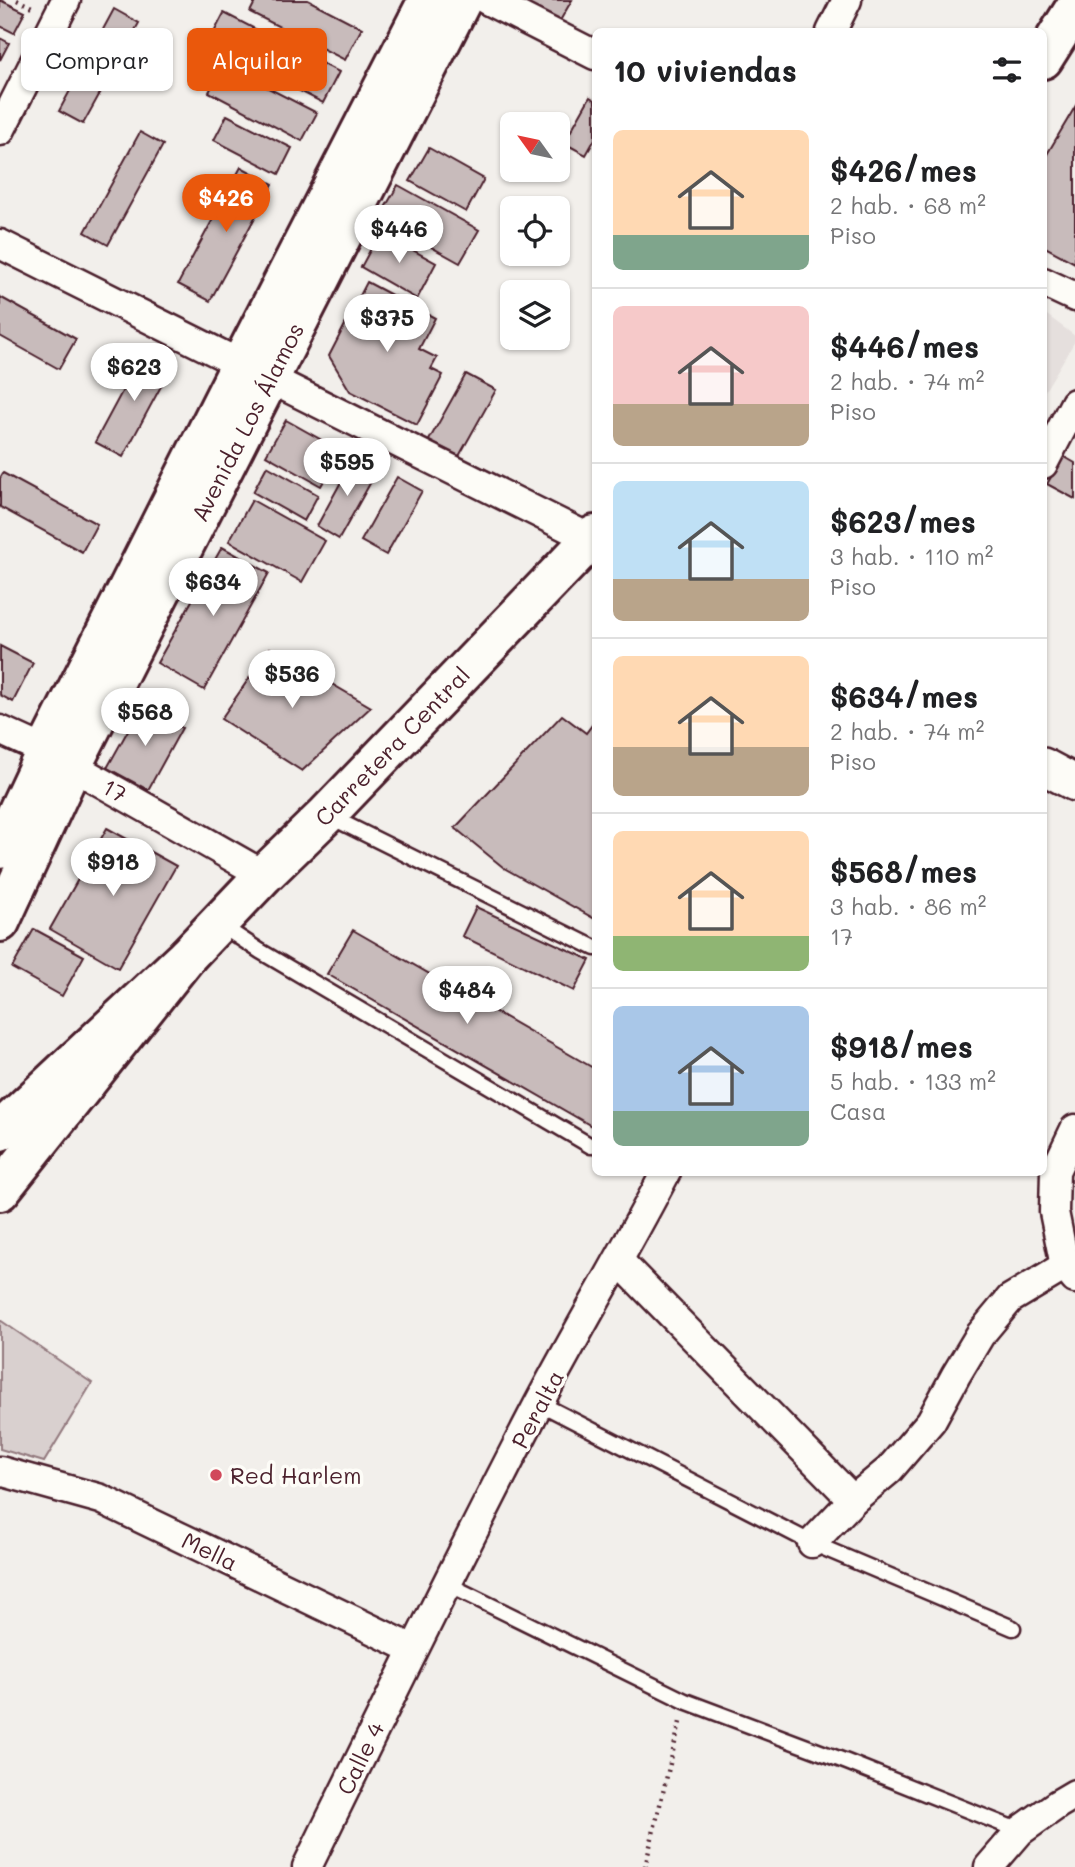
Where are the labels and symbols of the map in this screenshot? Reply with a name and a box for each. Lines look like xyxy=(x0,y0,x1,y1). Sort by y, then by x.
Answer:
north arrow xyxy=(500,112,570,182)
pin: $426 xyxy=(185,174,267,234)
pin: $446 xyxy=(358,205,440,265)
pin: $375 xyxy=(346,294,428,354)
street label: Avenida Los Álamos xyxy=(184,317,310,527)
pin: $623 xyxy=(93,344,175,403)
pin: $595 xyxy=(306,438,388,498)
pin: $634 xyxy=(172,558,254,618)
pin: $536 xyxy=(251,650,333,710)
street label: Carretera Central xyxy=(308,660,476,832)
pin: $568 xyxy=(104,688,186,748)
street label: 17 xyxy=(98,771,132,809)
pin: $918 xyxy=(72,838,154,898)
pin: $484 xyxy=(426,967,508,1026)
street label: Peralta xyxy=(504,1365,570,1453)
place label: Red Harlem xyxy=(230,1460,362,1490)
marker: Red Harlem xyxy=(208,1467,224,1483)
street label: Mella xyxy=(177,1525,243,1577)
street label: Calle 4 xyxy=(330,1716,391,1799)

